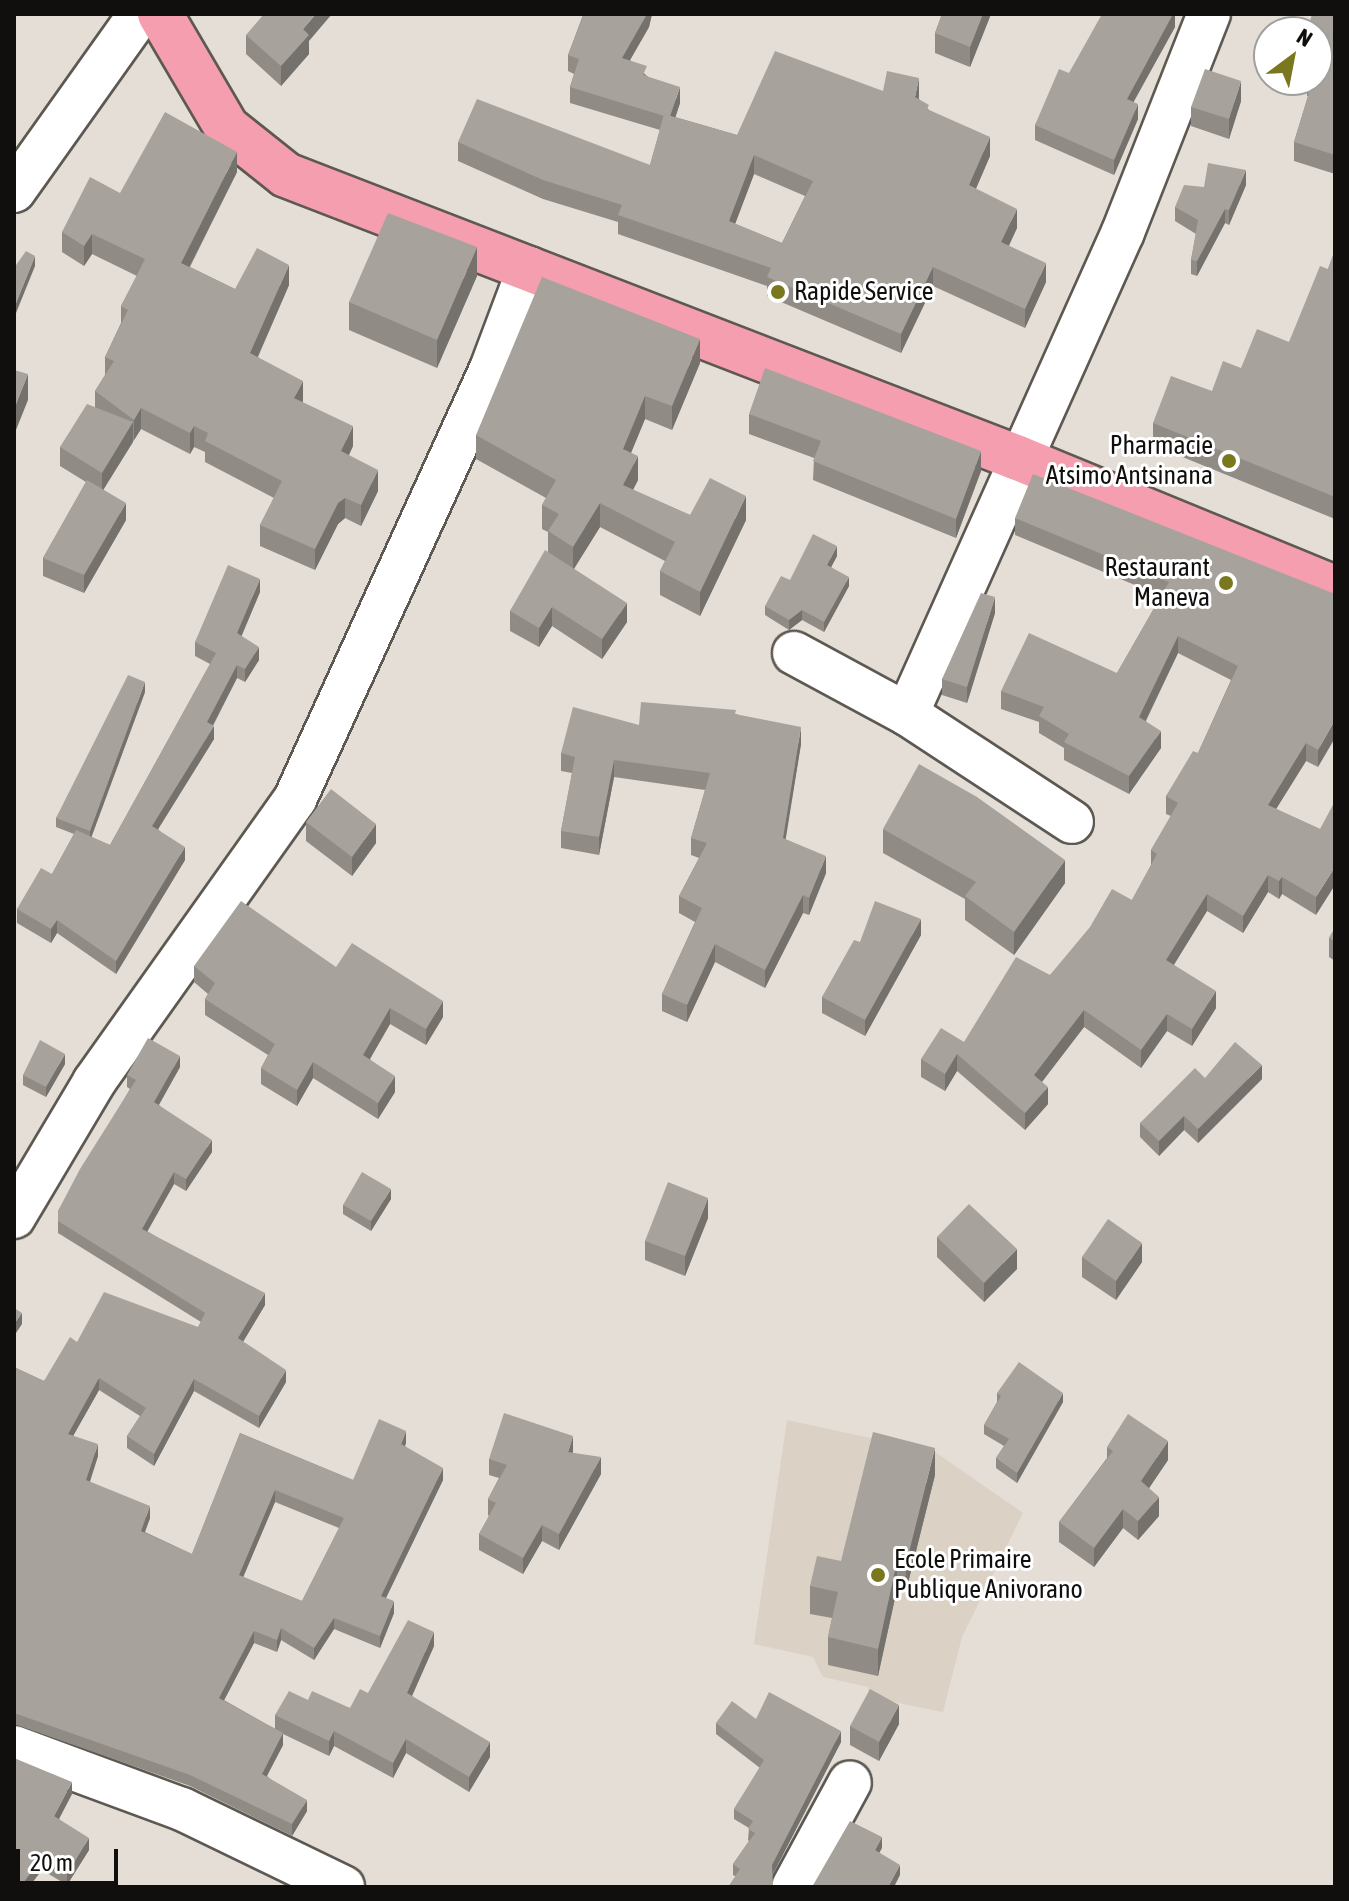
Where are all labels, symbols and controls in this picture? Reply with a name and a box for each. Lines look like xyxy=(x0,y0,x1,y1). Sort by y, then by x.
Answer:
north arrow xyxy=(1253,16,1333,96)
text: N xyxy=(1292,23,1317,52)
place label: Rapide Service xyxy=(794,276,934,308)
marker: Rapide Service xyxy=(769,283,787,301)
place label: Pharmacie Atsimo Antsinana xyxy=(1046,430,1213,492)
marker: Pharmacie Atsimo Antsinana xyxy=(1220,452,1238,470)
place label: Restaurant Maneva xyxy=(1105,552,1210,614)
marker: Restaurant Maneva xyxy=(1217,574,1235,592)
place label: Ecole Primaire Publique Anivorano xyxy=(894,1544,1083,1606)
marker: Ecole Primaire Publique Anivorano xyxy=(869,1566,887,1584)
scale bar xyxy=(20,1833,122,1883)
text: 20 m xyxy=(30,1849,73,1876)

